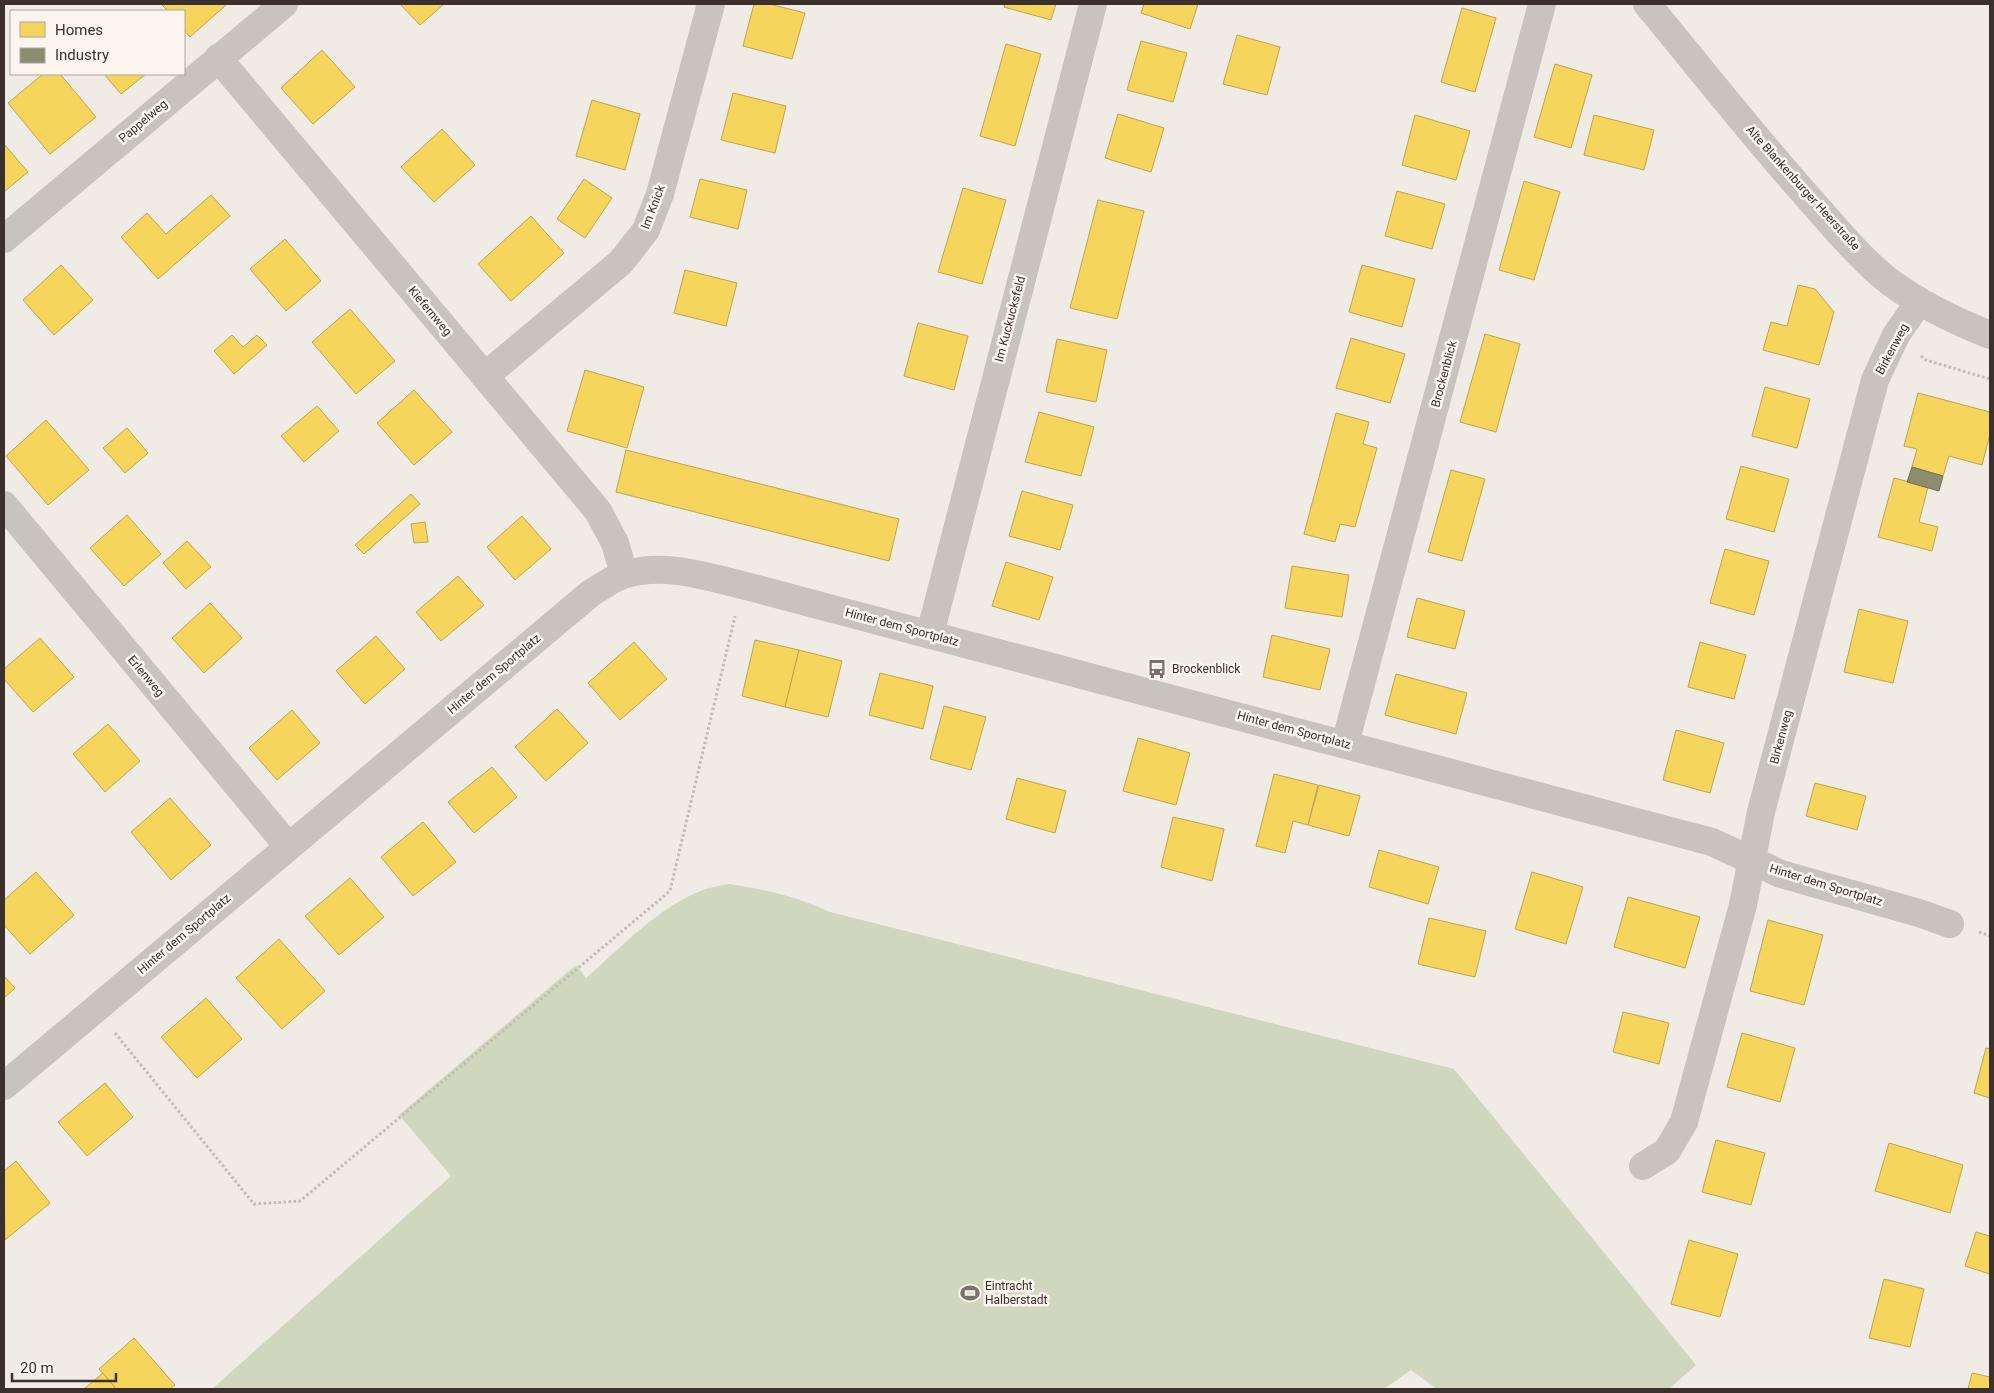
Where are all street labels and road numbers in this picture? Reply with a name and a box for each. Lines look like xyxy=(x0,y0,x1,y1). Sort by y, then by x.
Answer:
street label: Pappelweg xyxy=(116,97,170,145)
street label: Alte Blankenburger Heerstraße xyxy=(1743,123,1863,253)
street label: Im Knick xyxy=(638,182,668,231)
street label: Im Kuckucksfeld xyxy=(992,274,1028,364)
street label: Kiefernweg xyxy=(405,284,455,338)
street label: Birkenweg xyxy=(1873,321,1911,377)
street label: Brockenblick xyxy=(1428,338,1460,409)
street label: Hinter dem Sportplatz xyxy=(844,605,960,649)
street label: Hinter dem Sportplatz xyxy=(445,631,543,717)
street label: Erlenweg xyxy=(125,653,167,699)
street label: Hinter dem Sportplatz xyxy=(1236,708,1352,752)
street label: Birkenweg xyxy=(1767,708,1795,766)
street label: Hinter dem Sportplatz xyxy=(1768,861,1884,909)
street label: Hinter dem Sportplatz xyxy=(135,891,233,977)

